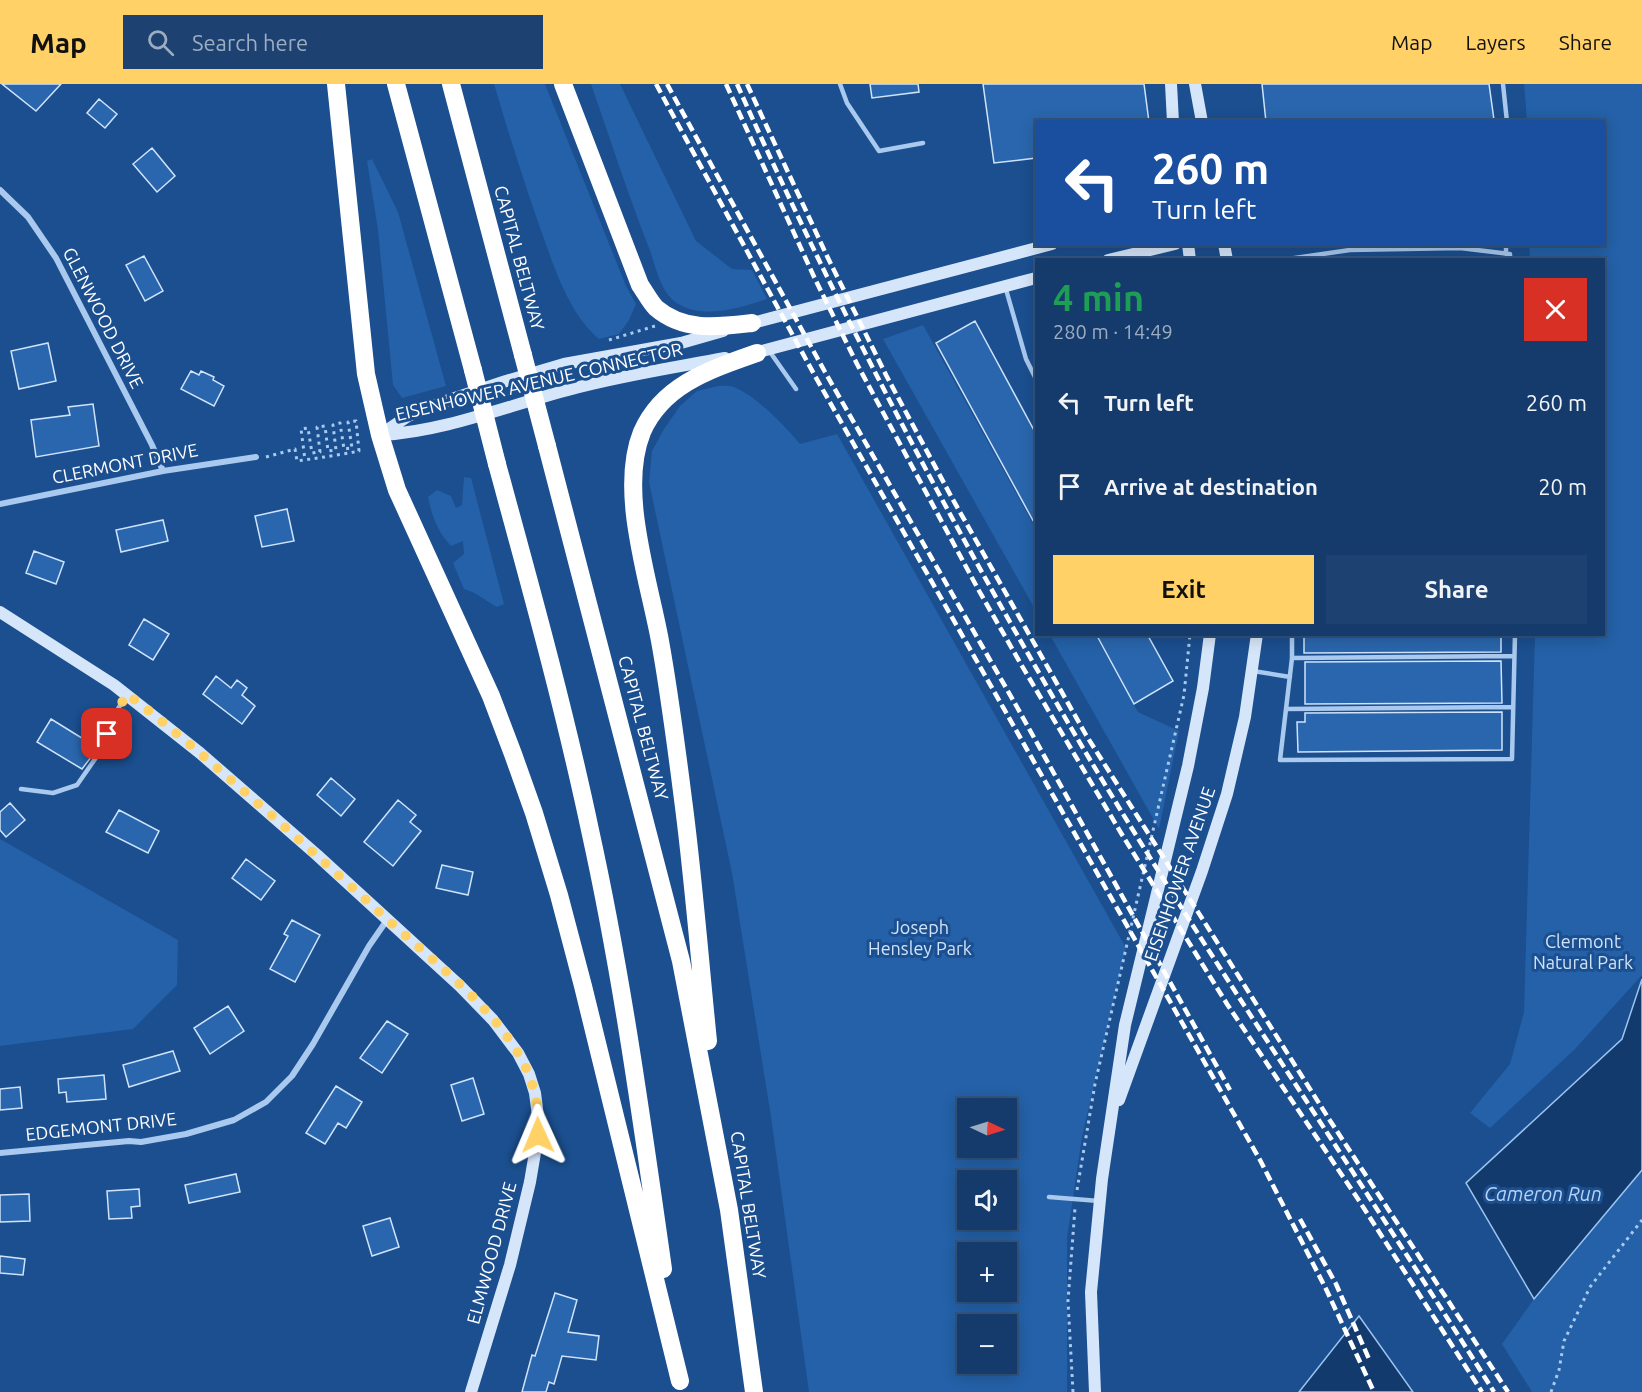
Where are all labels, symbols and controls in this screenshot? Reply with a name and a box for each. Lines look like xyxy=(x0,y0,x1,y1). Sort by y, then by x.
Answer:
search box xyxy=(123,15,543,69)
icon: search xyxy=(144,26,177,59)
text: Map xyxy=(30,27,87,58)
text: Search here xyxy=(192,30,308,55)
text: Map xyxy=(1391,30,1432,54)
text: Layers xyxy=(1465,30,1526,54)
text: Share xyxy=(1559,30,1612,54)
icon: left xyxy=(1053,144,1131,222)
text: 260 m xyxy=(1152,145,1269,192)
street label: CAPITAL BELTWAY xyxy=(491,183,549,333)
text: Turn left xyxy=(1152,194,1256,224)
street label: GLENWOOD DRIVE xyxy=(60,244,148,391)
text: 4 min xyxy=(1053,277,1144,318)
button: close xyxy=(1524,278,1587,341)
text: 280 m · 14:49 xyxy=(1053,320,1173,343)
street label: EISENHOWER AVENUE CONNECTOR xyxy=(393,338,684,424)
icon: left xyxy=(1053,386,1086,419)
text: Turn left xyxy=(1104,390,1194,415)
text: 260 m xyxy=(1526,390,1587,415)
street label: CLERMONT DRIVE xyxy=(50,439,199,487)
icon: arrive xyxy=(1053,470,1086,503)
text: Arrive at destination xyxy=(1104,474,1318,499)
text: 20 m xyxy=(1538,474,1587,499)
button: Exit xyxy=(1053,555,1314,624)
button: Share xyxy=(1326,555,1587,624)
street label: CAPITAL BELTWAY xyxy=(615,653,673,803)
pin xyxy=(81,708,132,759)
icon: arrive xyxy=(90,717,123,750)
street label: EISENHOWER AVENUE xyxy=(1140,784,1218,964)
park label: Joseph Hensley Park xyxy=(868,917,972,958)
park label: Clermont Natural Park xyxy=(1533,931,1633,972)
north arrow xyxy=(957,1098,1017,1158)
map controls xyxy=(957,1098,1017,1374)
position arrow xyxy=(506,1103,570,1167)
street label: EDGEMONT DRIVE xyxy=(25,1108,177,1144)
street label: CAPITAL BELTWAY xyxy=(727,1130,771,1281)
button: sound xyxy=(957,1170,1017,1230)
street label: ELMWOOD DRIVE xyxy=(462,1179,520,1326)
water label: Cameron Run xyxy=(1484,1182,1602,1205)
button: + xyxy=(957,1242,1017,1302)
button: − xyxy=(957,1314,1017,1374)

